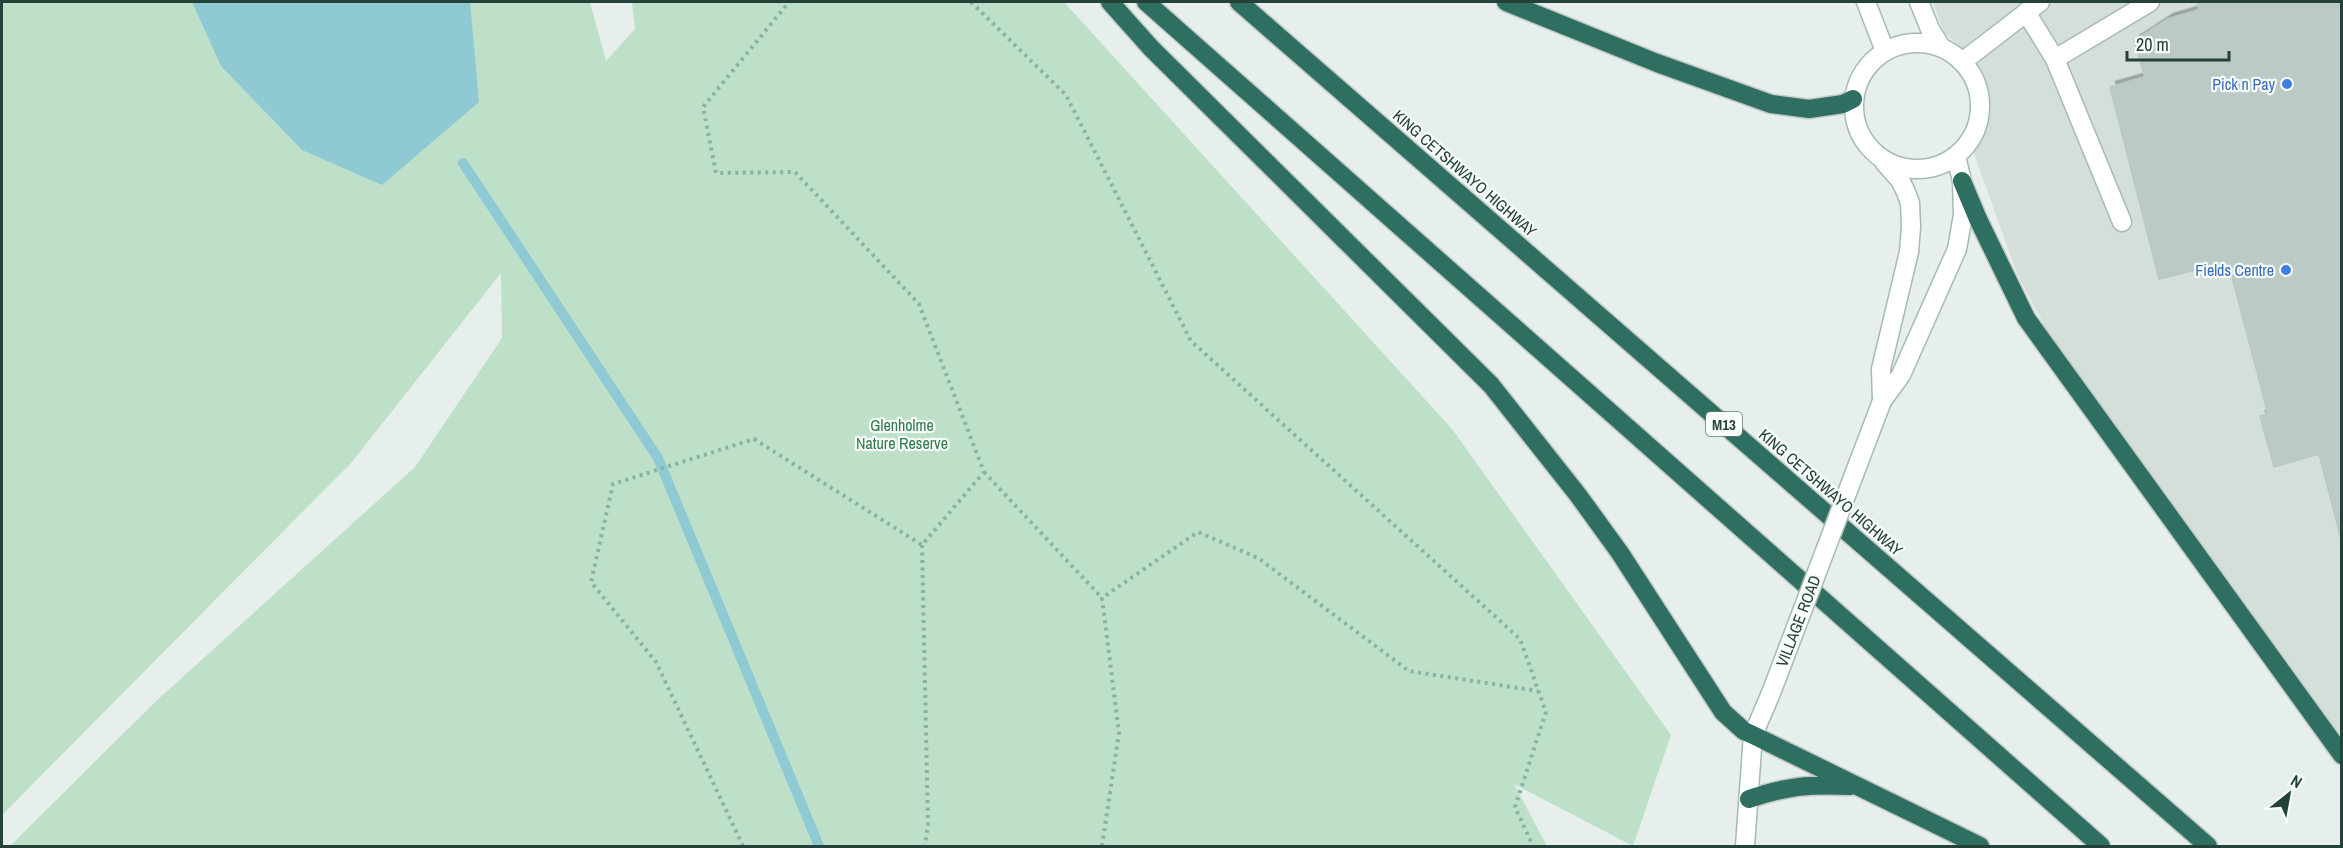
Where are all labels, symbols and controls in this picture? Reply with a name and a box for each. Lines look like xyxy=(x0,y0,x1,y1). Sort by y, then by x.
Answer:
scale bar xyxy=(2127,24,2229,62)
text: 20 m xyxy=(2136,32,2169,57)
place label: Pick n Pay xyxy=(2212,73,2275,95)
marker: Pick n Pay xyxy=(2280,77,2294,91)
street label: KING CETSHWAYO HIGHWAY xyxy=(1388,104,1542,242)
place label: Fields Centre xyxy=(2195,259,2274,281)
marker: Fields Centre xyxy=(2279,263,2293,277)
road number: M13 xyxy=(1706,412,1742,436)
park label: Glenholme Nature Reserve xyxy=(856,414,948,454)
street label: KING CETSHWAYO HIGHWAY xyxy=(1754,423,1908,561)
street label: VILLAGE ROAD xyxy=(1770,572,1826,670)
north arrow xyxy=(2259,764,2319,824)
text: N xyxy=(2287,769,2306,793)

